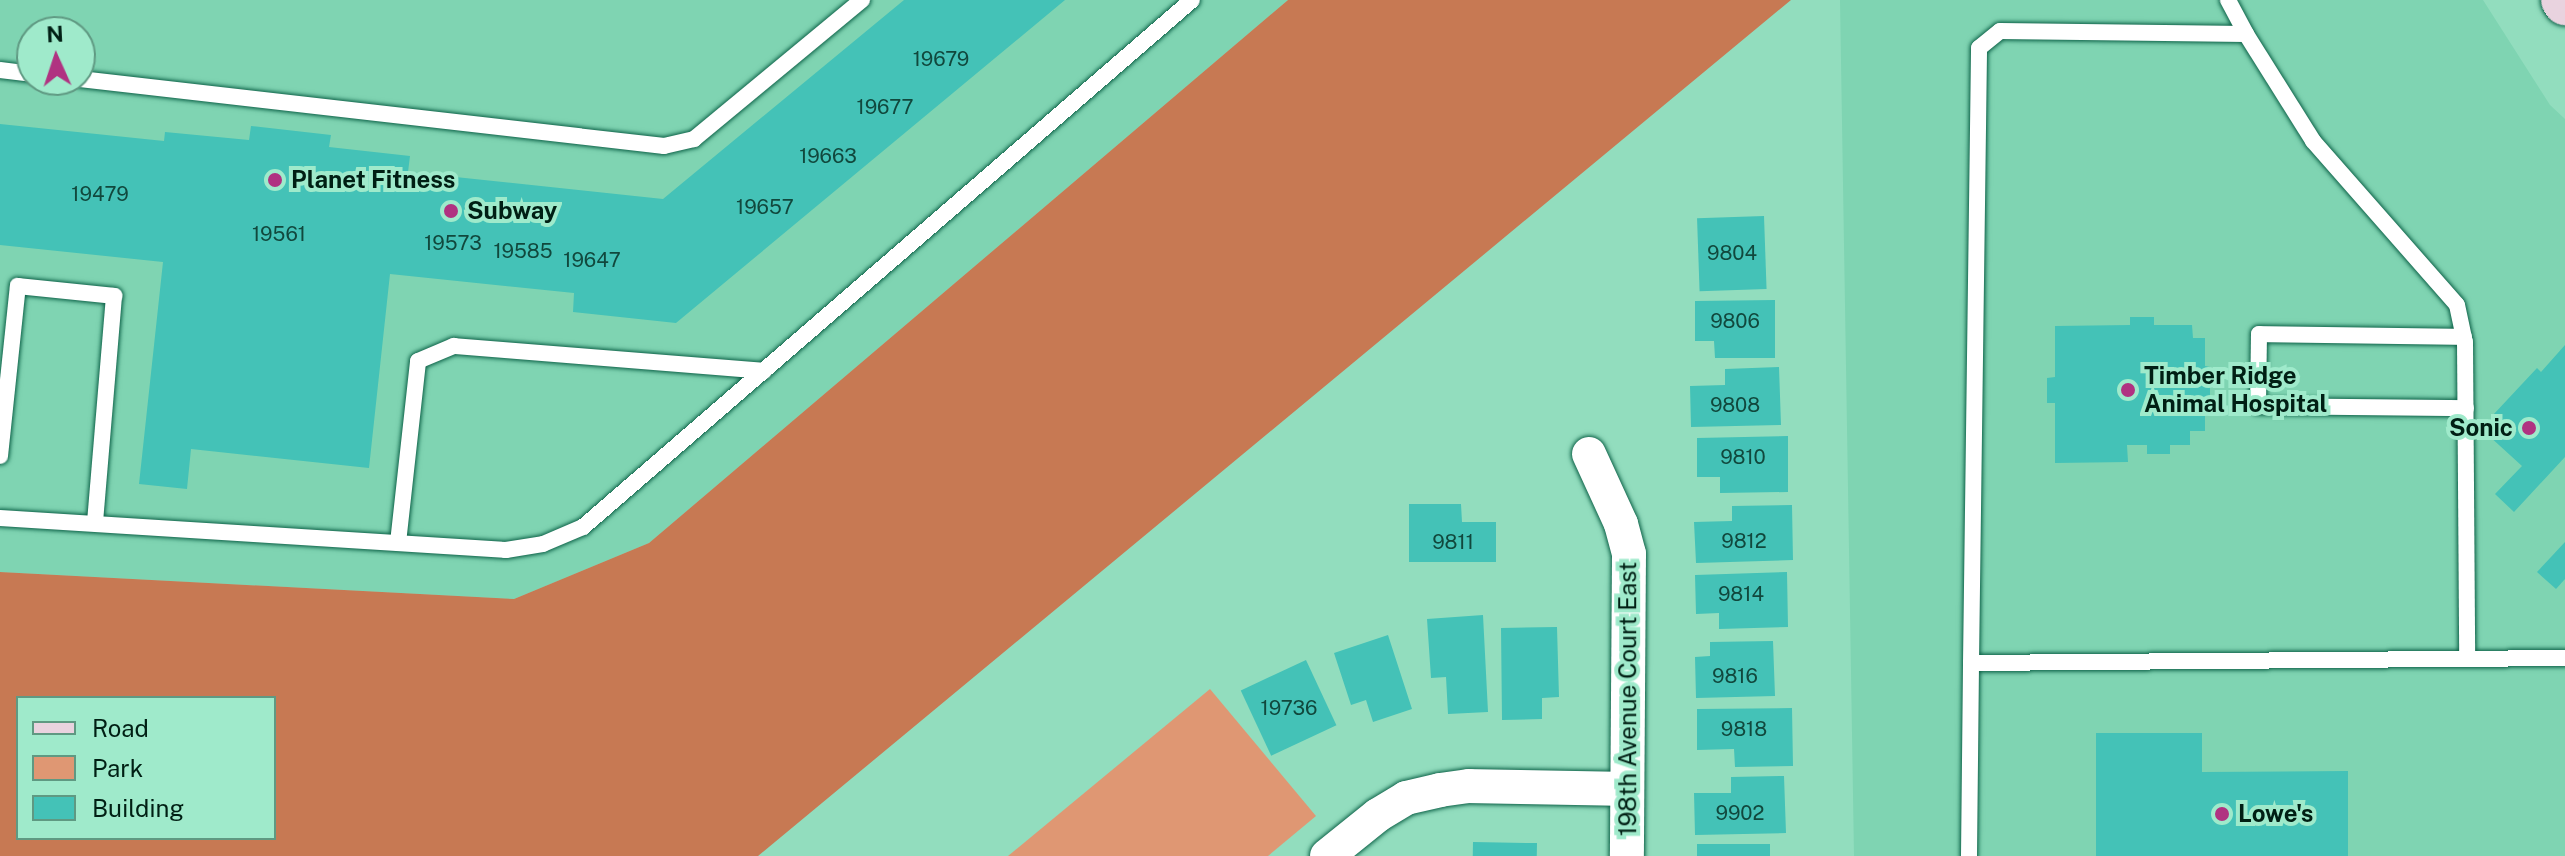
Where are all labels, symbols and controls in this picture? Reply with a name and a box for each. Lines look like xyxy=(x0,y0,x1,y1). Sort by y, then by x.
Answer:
north arrow xyxy=(16,16,96,96)
text: N xyxy=(46,21,64,47)
house number: 19679 xyxy=(913,47,969,71)
house number: 19677 xyxy=(857,95,913,119)
house number: 19663 xyxy=(799,144,857,168)
place label: Planet Fitness xyxy=(291,166,455,194)
marker: Planet Fitness xyxy=(266,171,284,189)
house number: 19479 xyxy=(71,182,129,206)
house number: 19657 xyxy=(736,195,794,219)
place label: Subway xyxy=(467,197,557,225)
marker: Subway xyxy=(442,202,460,220)
house number: 19561 xyxy=(252,222,306,246)
house number: 19573 xyxy=(424,231,482,255)
house number: 19585 xyxy=(493,239,553,263)
house number: 9804 xyxy=(1707,241,1757,265)
house number: 19647 xyxy=(563,248,621,272)
house number: 9806 xyxy=(1710,309,1760,333)
place label: Timber Ridge Animal Hospital xyxy=(2144,362,2327,418)
marker: Timber Ridge Animal Hospital xyxy=(2119,381,2137,399)
house number: 9808 xyxy=(1710,393,1760,417)
place label: Sonic xyxy=(2449,414,2513,442)
marker: Sonic xyxy=(2520,419,2538,437)
house number: 9810 xyxy=(1720,445,1766,469)
house number: 9812 xyxy=(1721,529,1767,553)
house number: 9811 xyxy=(1432,530,1474,554)
street label: 198th Avenue Court East xyxy=(1614,562,1642,836)
house number: 9814 xyxy=(1718,582,1764,606)
house number: 9816 xyxy=(1712,664,1758,688)
legend xyxy=(16,696,276,840)
house number: 19736 xyxy=(1261,696,1317,720)
text: Road xyxy=(92,714,149,742)
house number: 9818 xyxy=(1721,717,1767,741)
text: Park xyxy=(92,754,143,782)
text: Building xyxy=(92,794,184,822)
place label: Lowe's xyxy=(2238,800,2313,828)
house number: 9902 xyxy=(1716,801,1764,825)
marker: Lowe's xyxy=(2213,805,2231,823)

